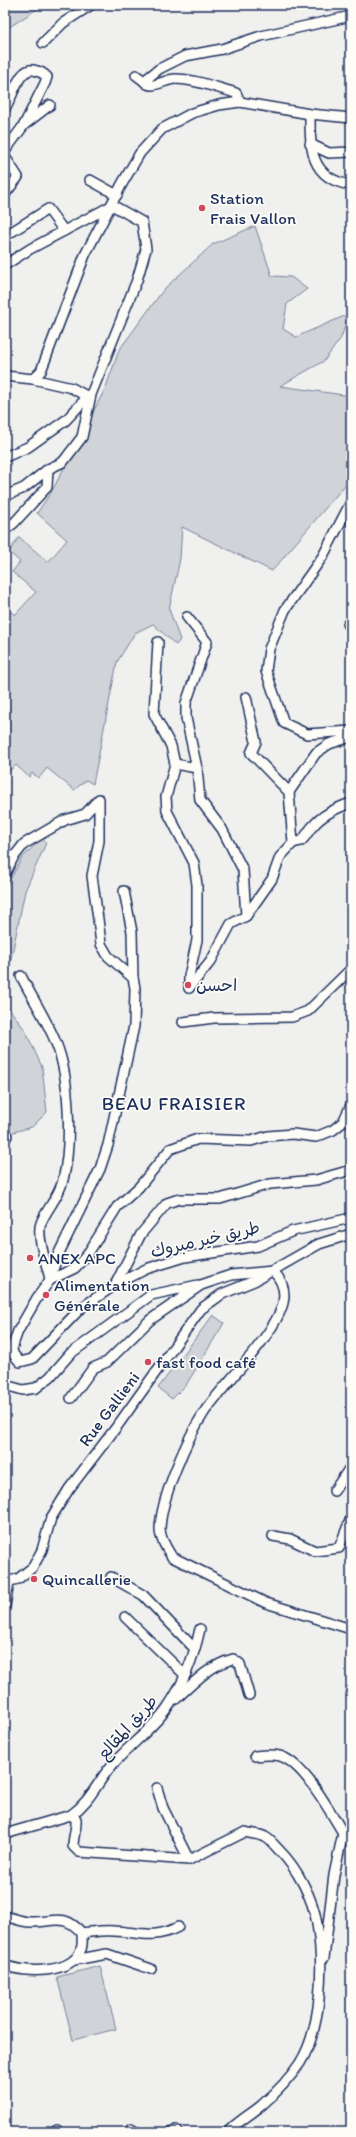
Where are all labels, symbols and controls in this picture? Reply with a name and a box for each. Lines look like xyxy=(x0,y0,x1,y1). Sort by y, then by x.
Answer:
place label: Station Frais Vallon xyxy=(210,188,296,228)
marker: Station Frais Vallon xyxy=(197,203,207,213)
place label: احسن xyxy=(196,975,237,995)
marker: احسن xyxy=(183,980,193,990)
district label: BEAU FRAISIER xyxy=(102,1092,246,1115)
street label: طريق خير مبروك xyxy=(148,1217,262,1261)
place label: ANEX APC xyxy=(38,1248,116,1268)
marker: ANEX APC xyxy=(25,1253,35,1263)
place label: Alimentation Générale xyxy=(54,1275,150,1315)
marker: Alimentation Générale xyxy=(41,1290,51,1300)
place label: fast food café xyxy=(156,1352,256,1372)
marker: fast food café xyxy=(143,1357,153,1367)
street label: Rue Gallieni xyxy=(74,1368,144,1450)
place label: Quincallerie xyxy=(42,1569,131,1589)
marker: Quincallerie xyxy=(29,1574,39,1584)
street label: طريق المقالع xyxy=(93,1691,163,1765)

